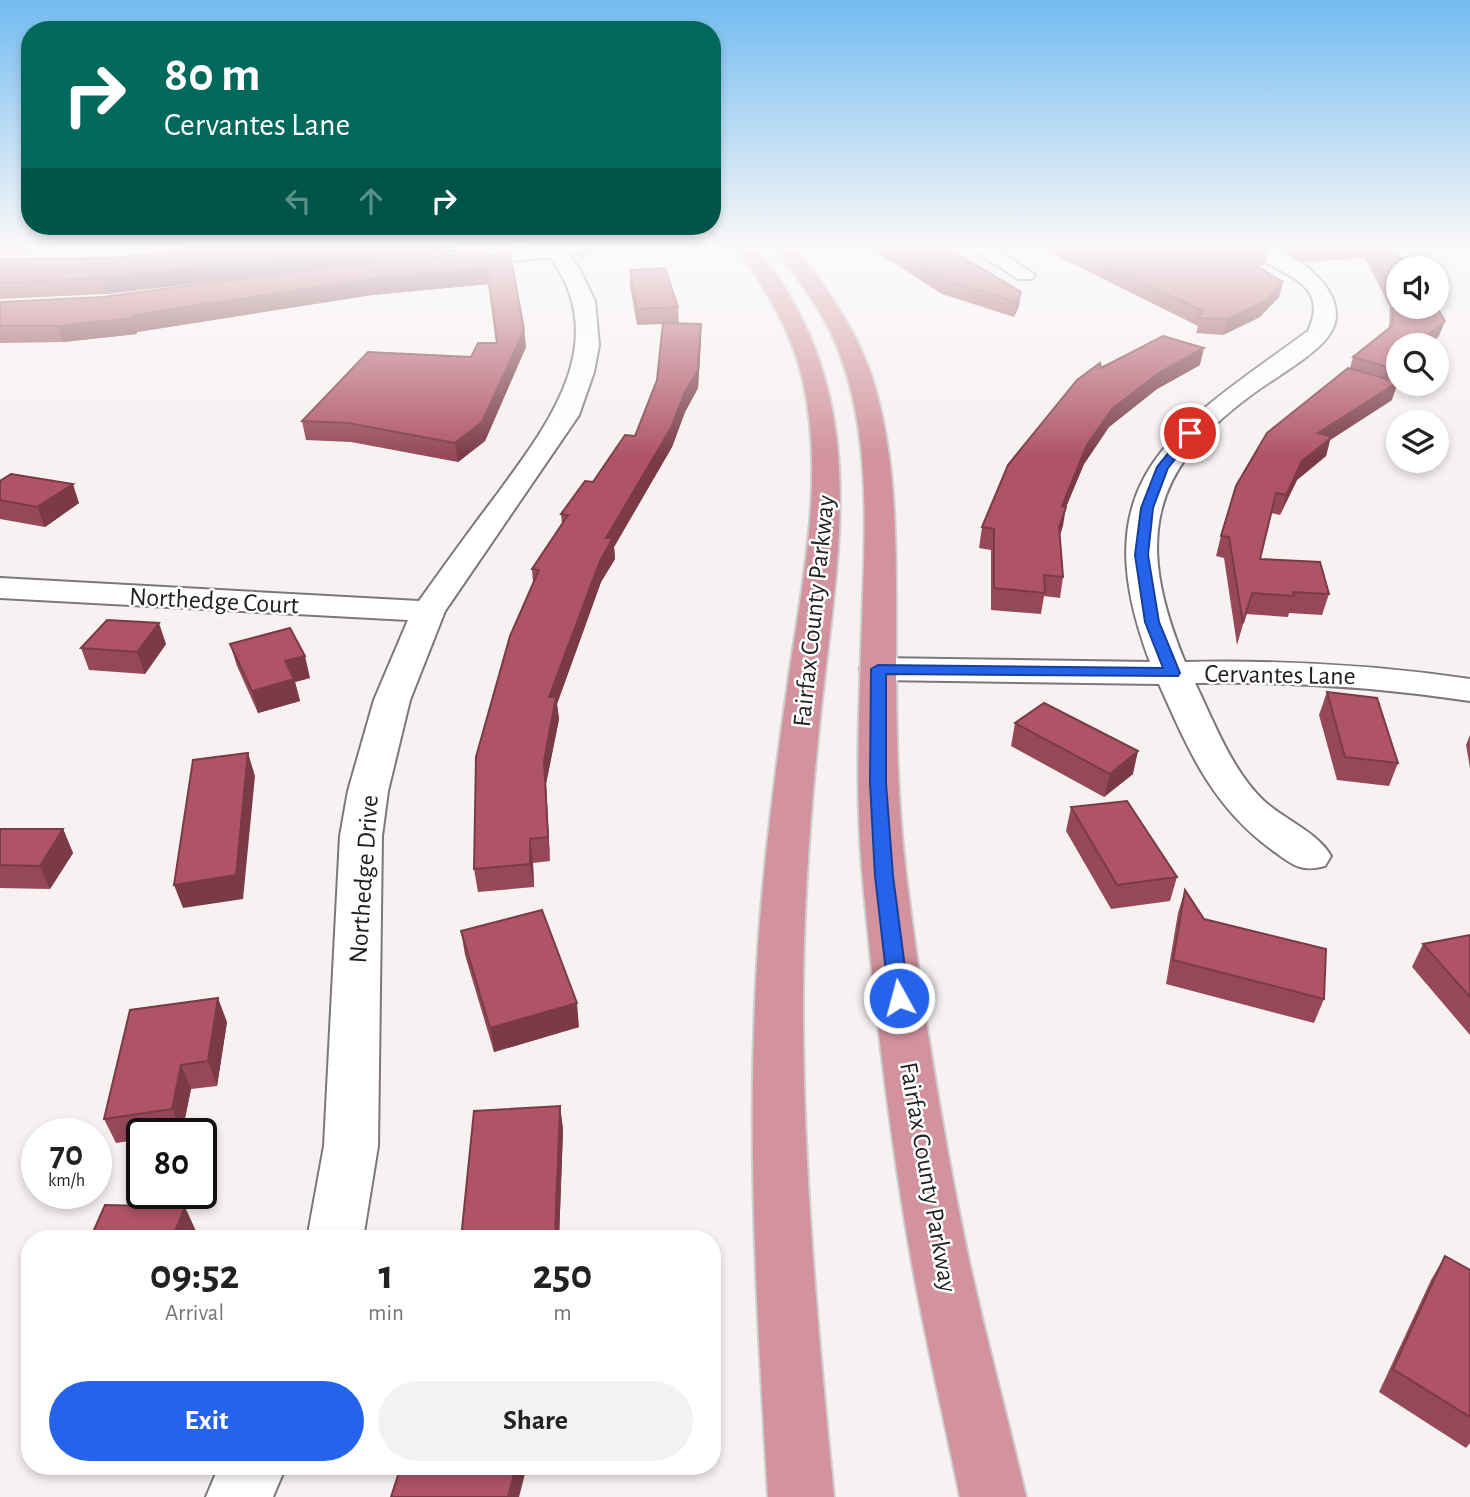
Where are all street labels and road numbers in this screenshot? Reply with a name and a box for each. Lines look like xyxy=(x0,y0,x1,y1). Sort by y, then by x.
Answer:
street label: Fairfax County Parkway xyxy=(789,494,839,728)
street label: Northedge Court xyxy=(128,584,299,618)
street label: Cervantes Lane xyxy=(1204,661,1356,689)
street label: Northedge Drive xyxy=(345,794,383,964)
street label: Fairfax County Parkway xyxy=(895,1060,961,1294)

